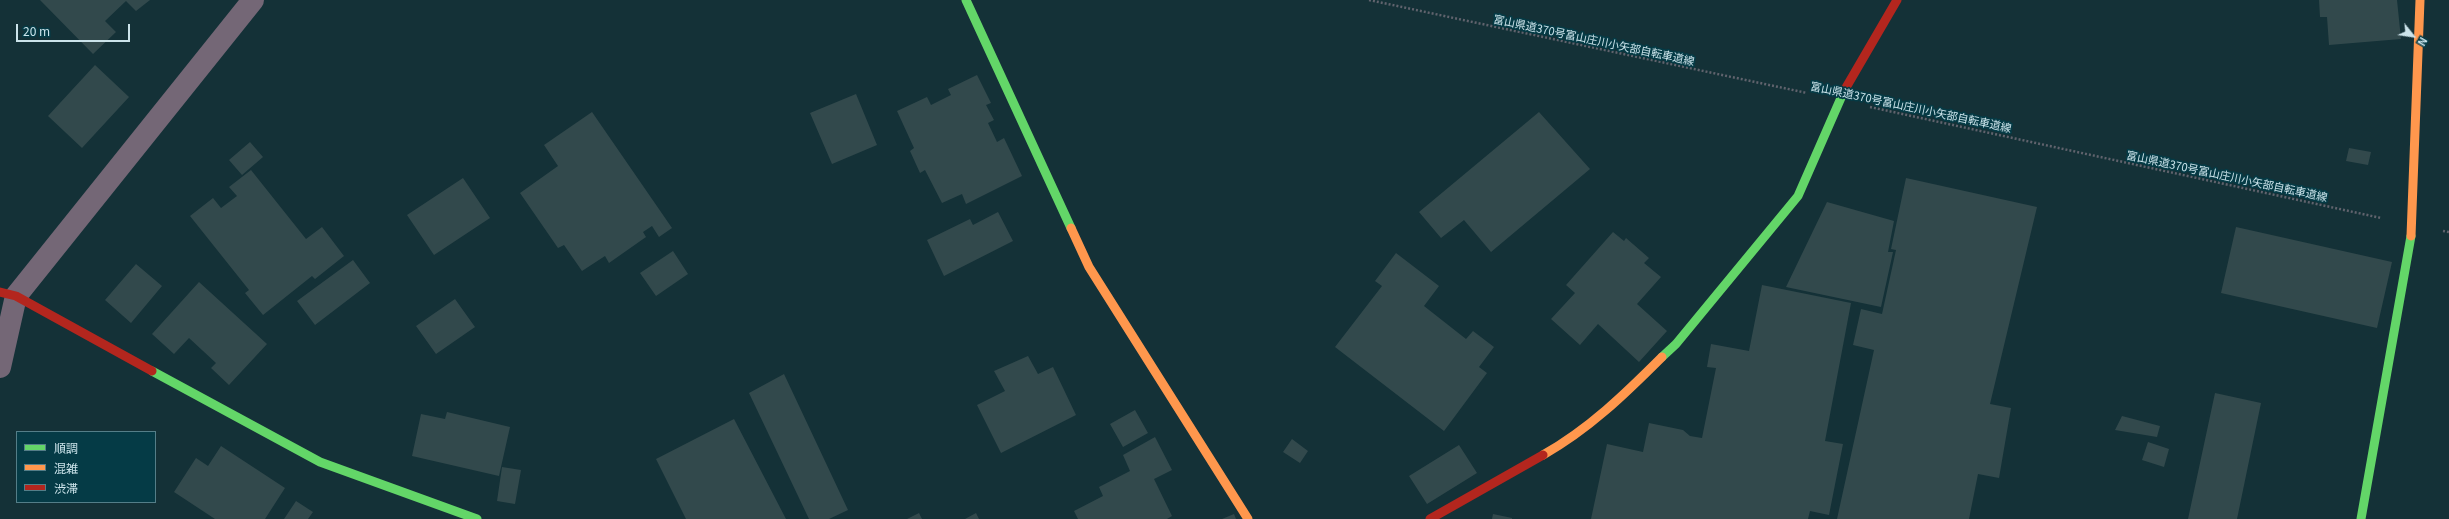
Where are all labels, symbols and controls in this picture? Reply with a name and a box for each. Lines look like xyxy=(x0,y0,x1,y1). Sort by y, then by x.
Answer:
street label: 富山県道370号富山庄川小矢部自転車道線 xyxy=(1492,12,1696,68)
scale bar xyxy=(18,16,132,42)
north arrow xyxy=(2393,16,2433,56)
text: 20 m xyxy=(23,22,50,39)
text: N xyxy=(2414,34,2432,50)
street label: 富山県道370号富山庄川小矢部自転車道線 xyxy=(1809,79,2013,135)
street label: 富山県道370号富山庄川小矢部自転車道線 xyxy=(2125,148,2329,204)
legend xyxy=(16,431,156,503)
text: 順調 xyxy=(54,439,78,456)
text: 混雑 xyxy=(54,459,78,476)
text: 渋滞 xyxy=(54,479,78,496)

